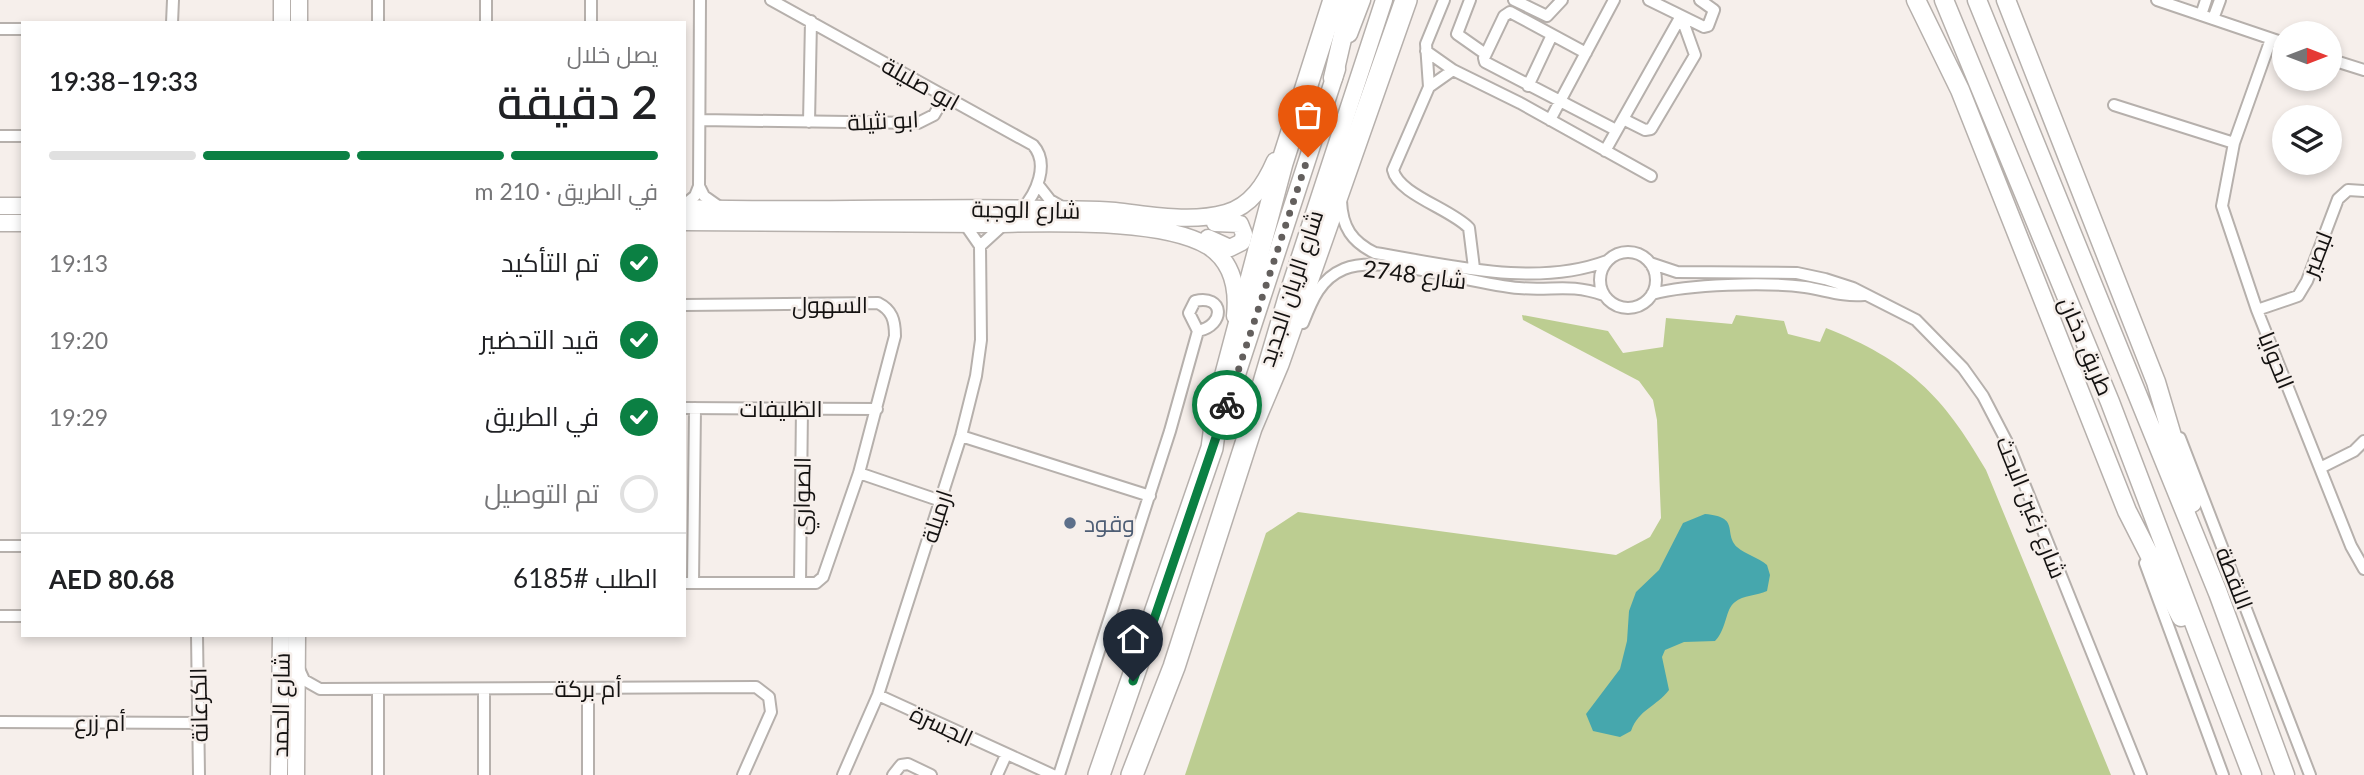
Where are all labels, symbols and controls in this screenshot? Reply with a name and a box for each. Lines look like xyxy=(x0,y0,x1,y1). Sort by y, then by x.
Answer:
north arrow xyxy=(2272,21,2342,91)
map controls xyxy=(2272,21,2342,175)
text: يصل خلال xyxy=(567,40,658,68)
street label: ابو صليلة xyxy=(877,50,965,116)
text: 19:33–19:38 xyxy=(49,65,198,97)
text: 2 دقيقة xyxy=(497,74,658,129)
pin xyxy=(1278,85,1338,157)
icon: bag xyxy=(1289,96,1327,134)
street label: ابو نثيلة xyxy=(847,104,919,136)
button: layers xyxy=(2272,105,2342,175)
text: في الطريق · 210 m xyxy=(475,177,658,205)
street label: شارع الوجبة xyxy=(971,194,1081,227)
street label: شارع الريان الجديد xyxy=(1252,206,1331,371)
street label: لبصير xyxy=(2294,227,2337,283)
icon: check xyxy=(620,244,658,282)
text: تم التأكيد xyxy=(501,246,599,278)
text: 19:13 xyxy=(49,249,108,277)
street label: شارع 2748 xyxy=(1361,254,1468,297)
street label: السهول xyxy=(792,290,868,319)
street label: طريق دخان xyxy=(2053,292,2120,400)
icon: check xyxy=(620,321,658,359)
text: قيد التحضير xyxy=(480,323,599,355)
text: 19:20 xyxy=(49,326,108,354)
street label: الحوايا xyxy=(2253,327,2301,393)
courier xyxy=(1192,370,1262,440)
icon: bike xyxy=(1208,386,1246,424)
street label: الظليفات xyxy=(739,394,823,422)
icon: check xyxy=(620,398,658,436)
text: في الطريق xyxy=(485,400,599,432)
text: 19:29 xyxy=(49,403,108,431)
street label: شارع زغين البحث xyxy=(1988,432,2073,583)
street label: الصواري xyxy=(786,457,821,535)
text: تم التوصيل xyxy=(484,477,599,509)
street label: ارميلة xyxy=(914,486,958,546)
place label: وقود xyxy=(1084,509,1135,537)
marker: وقود xyxy=(1062,515,1078,531)
street label: اللقطة xyxy=(2210,543,2260,613)
text: الطلب #6185 xyxy=(513,562,658,594)
text: AED 80.68 xyxy=(49,563,175,595)
pin xyxy=(1103,609,1163,681)
icon: home xyxy=(1114,620,1152,658)
street label: شارع الحمد xyxy=(265,652,298,758)
street label: الكرعانة xyxy=(183,668,213,742)
street label: أم بركة xyxy=(554,674,622,705)
street label: الجسرة xyxy=(906,698,978,752)
street label: أم زرع xyxy=(74,708,126,739)

